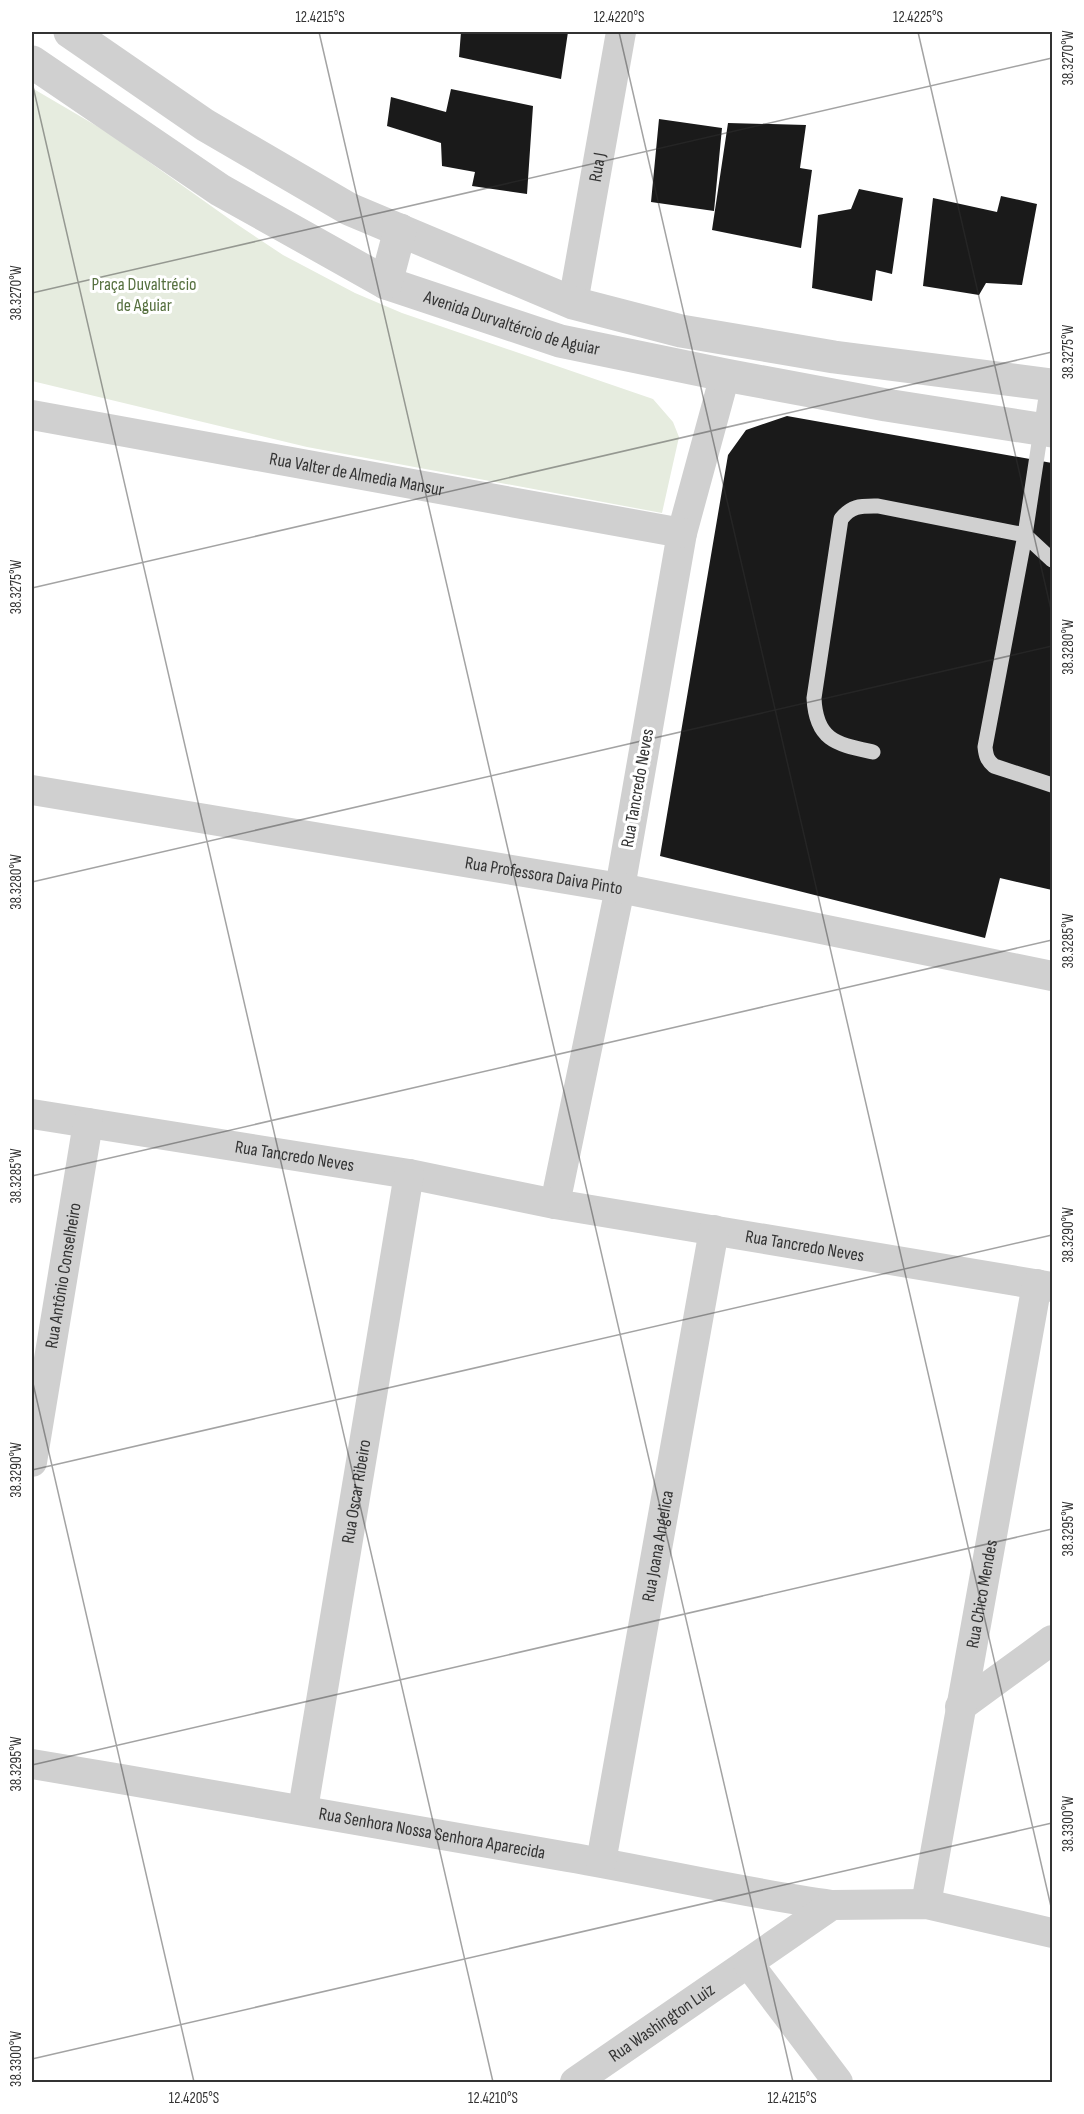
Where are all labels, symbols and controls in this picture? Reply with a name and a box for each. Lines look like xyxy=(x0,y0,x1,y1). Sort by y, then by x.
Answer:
text: 12.4215°S xyxy=(295,8,345,27)
text: 12.4220°S xyxy=(594,8,644,27)
text: 12.4225°S xyxy=(893,8,943,27)
text: 38.3270°W xyxy=(1059,30,1078,86)
street label: Rua J xyxy=(585,151,610,183)
text: 38.3270°W xyxy=(7,265,26,321)
park label: Praça Duvaltrécio de Aguiar xyxy=(91,274,197,316)
street label: Avenida Durvaltércio de Aguiar xyxy=(420,286,602,360)
text: 38.3275°W xyxy=(1059,325,1078,379)
street label: Rua Valter de Almedia Mansur xyxy=(268,448,446,501)
text: 38.3275°W xyxy=(7,560,26,614)
text: 38.3280°W xyxy=(1059,619,1078,675)
street label: Rua Tancredo Neves xyxy=(617,727,658,849)
street label: Rua Professora Daiva Pinto xyxy=(463,852,624,899)
text: 38.3280°W xyxy=(7,854,26,910)
text: 38.3285°W xyxy=(1059,913,1078,968)
street label: Rua Tancredo Neves xyxy=(234,1136,356,1176)
text: 38.3285°W xyxy=(7,1148,26,1203)
street label: Rua Antônio Conselheiro xyxy=(41,1201,86,1350)
text: 38.3290°W xyxy=(1059,1207,1078,1263)
street label: Rua Tancredo Neves xyxy=(744,1226,866,1266)
street label: Rua Oscar Ribeiro xyxy=(337,1438,376,1545)
text: 38.3290°W xyxy=(7,1442,26,1498)
street label: Rua Joana Angelica xyxy=(638,1489,678,1603)
text: 38.3295°W xyxy=(1059,1501,1078,1557)
street label: Rua Chico Mendes xyxy=(962,1538,1002,1650)
text: 38.3295°W xyxy=(7,1736,26,1792)
text: 38.3300°W xyxy=(1059,1796,1078,1852)
street label: Rua Senhora Nossa Senhora Aparecida xyxy=(317,1803,547,1864)
street label: Rua Washington Luiz xyxy=(605,1979,719,2067)
text: 38.3300°W xyxy=(7,2031,26,2087)
text: 12.4205°S xyxy=(169,2089,219,2108)
text: 12.4210°S xyxy=(468,2089,518,2108)
text: 12.4215°S xyxy=(767,2089,817,2108)

